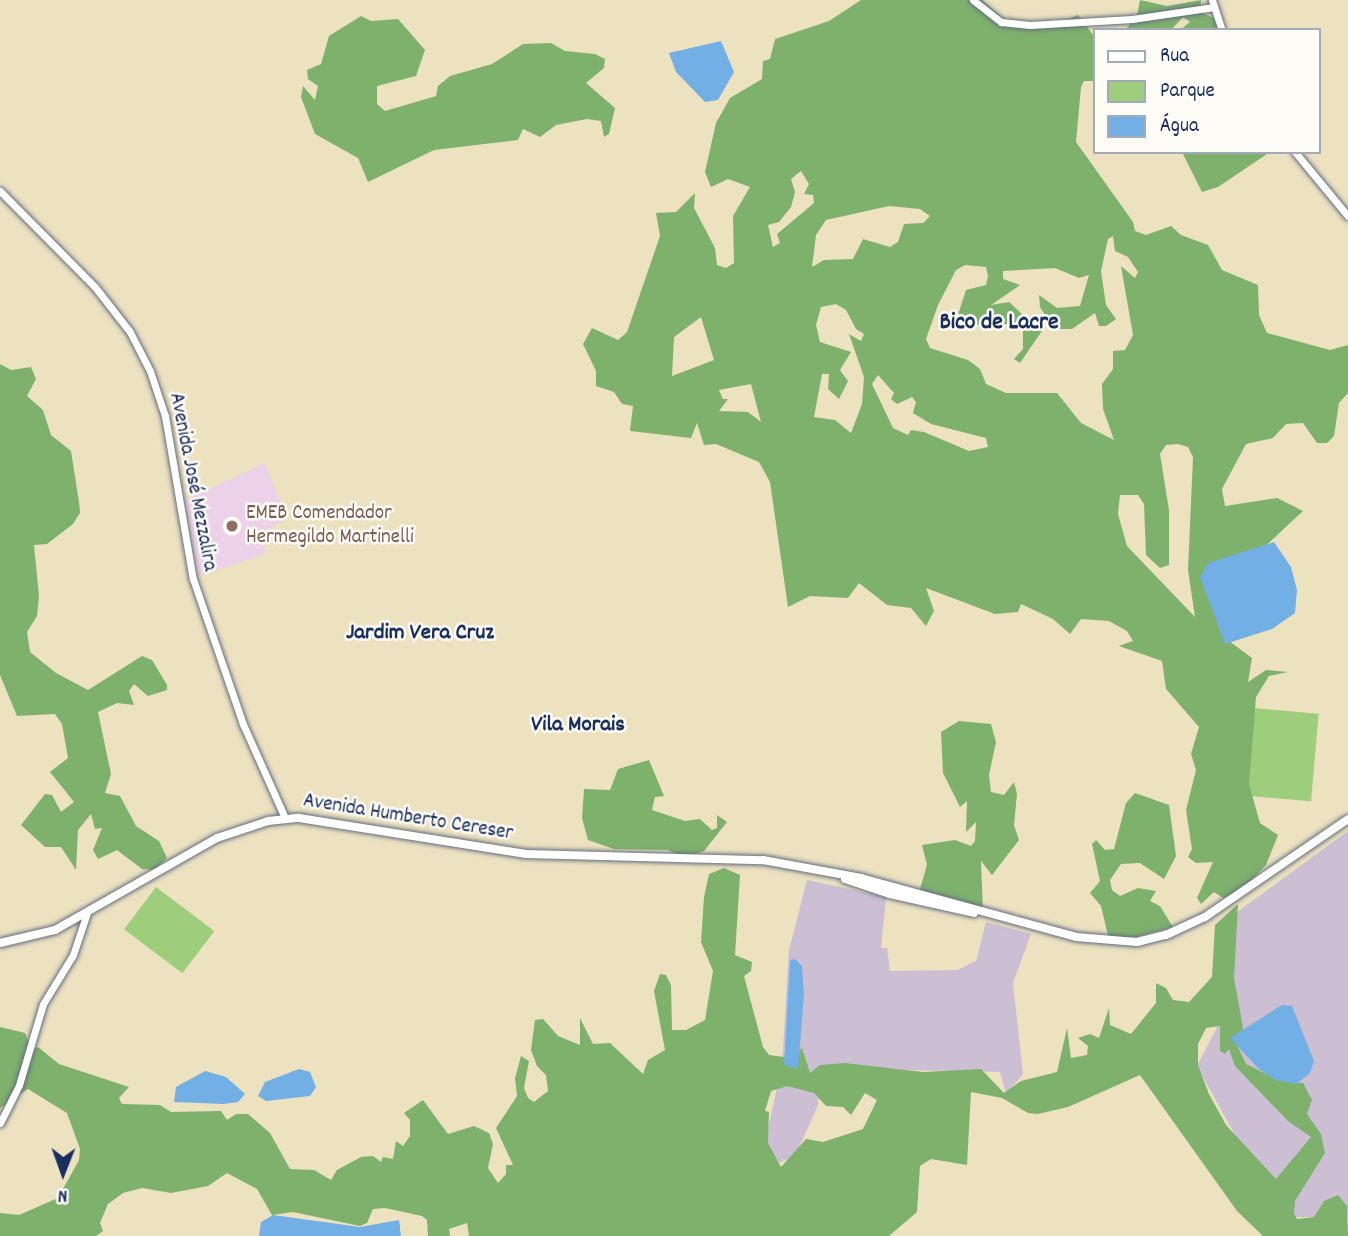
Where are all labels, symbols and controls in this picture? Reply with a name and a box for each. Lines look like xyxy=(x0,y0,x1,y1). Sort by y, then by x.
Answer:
legend xyxy=(1092,28,1320,154)
text: Rua xyxy=(1160,42,1189,72)
text: Parque xyxy=(1160,77,1215,107)
text: Água xyxy=(1160,112,1199,142)
district label: Bico de Lacre xyxy=(939,310,1059,338)
street label: Avenida José Mezzalira xyxy=(162,391,222,573)
place label: EMEB Comendador Hermegildo Martinelli xyxy=(246,501,414,551)
marker: EMEB Comendador Hermegildo Martinelli xyxy=(224,518,240,534)
district label: Jardim Vera Cruz xyxy=(346,620,494,648)
district label: Vila Morais xyxy=(531,712,625,740)
street label: Avenida Humberto Cereser xyxy=(301,789,515,847)
north arrow xyxy=(28,1138,98,1208)
text: N xyxy=(58,1181,68,1208)

